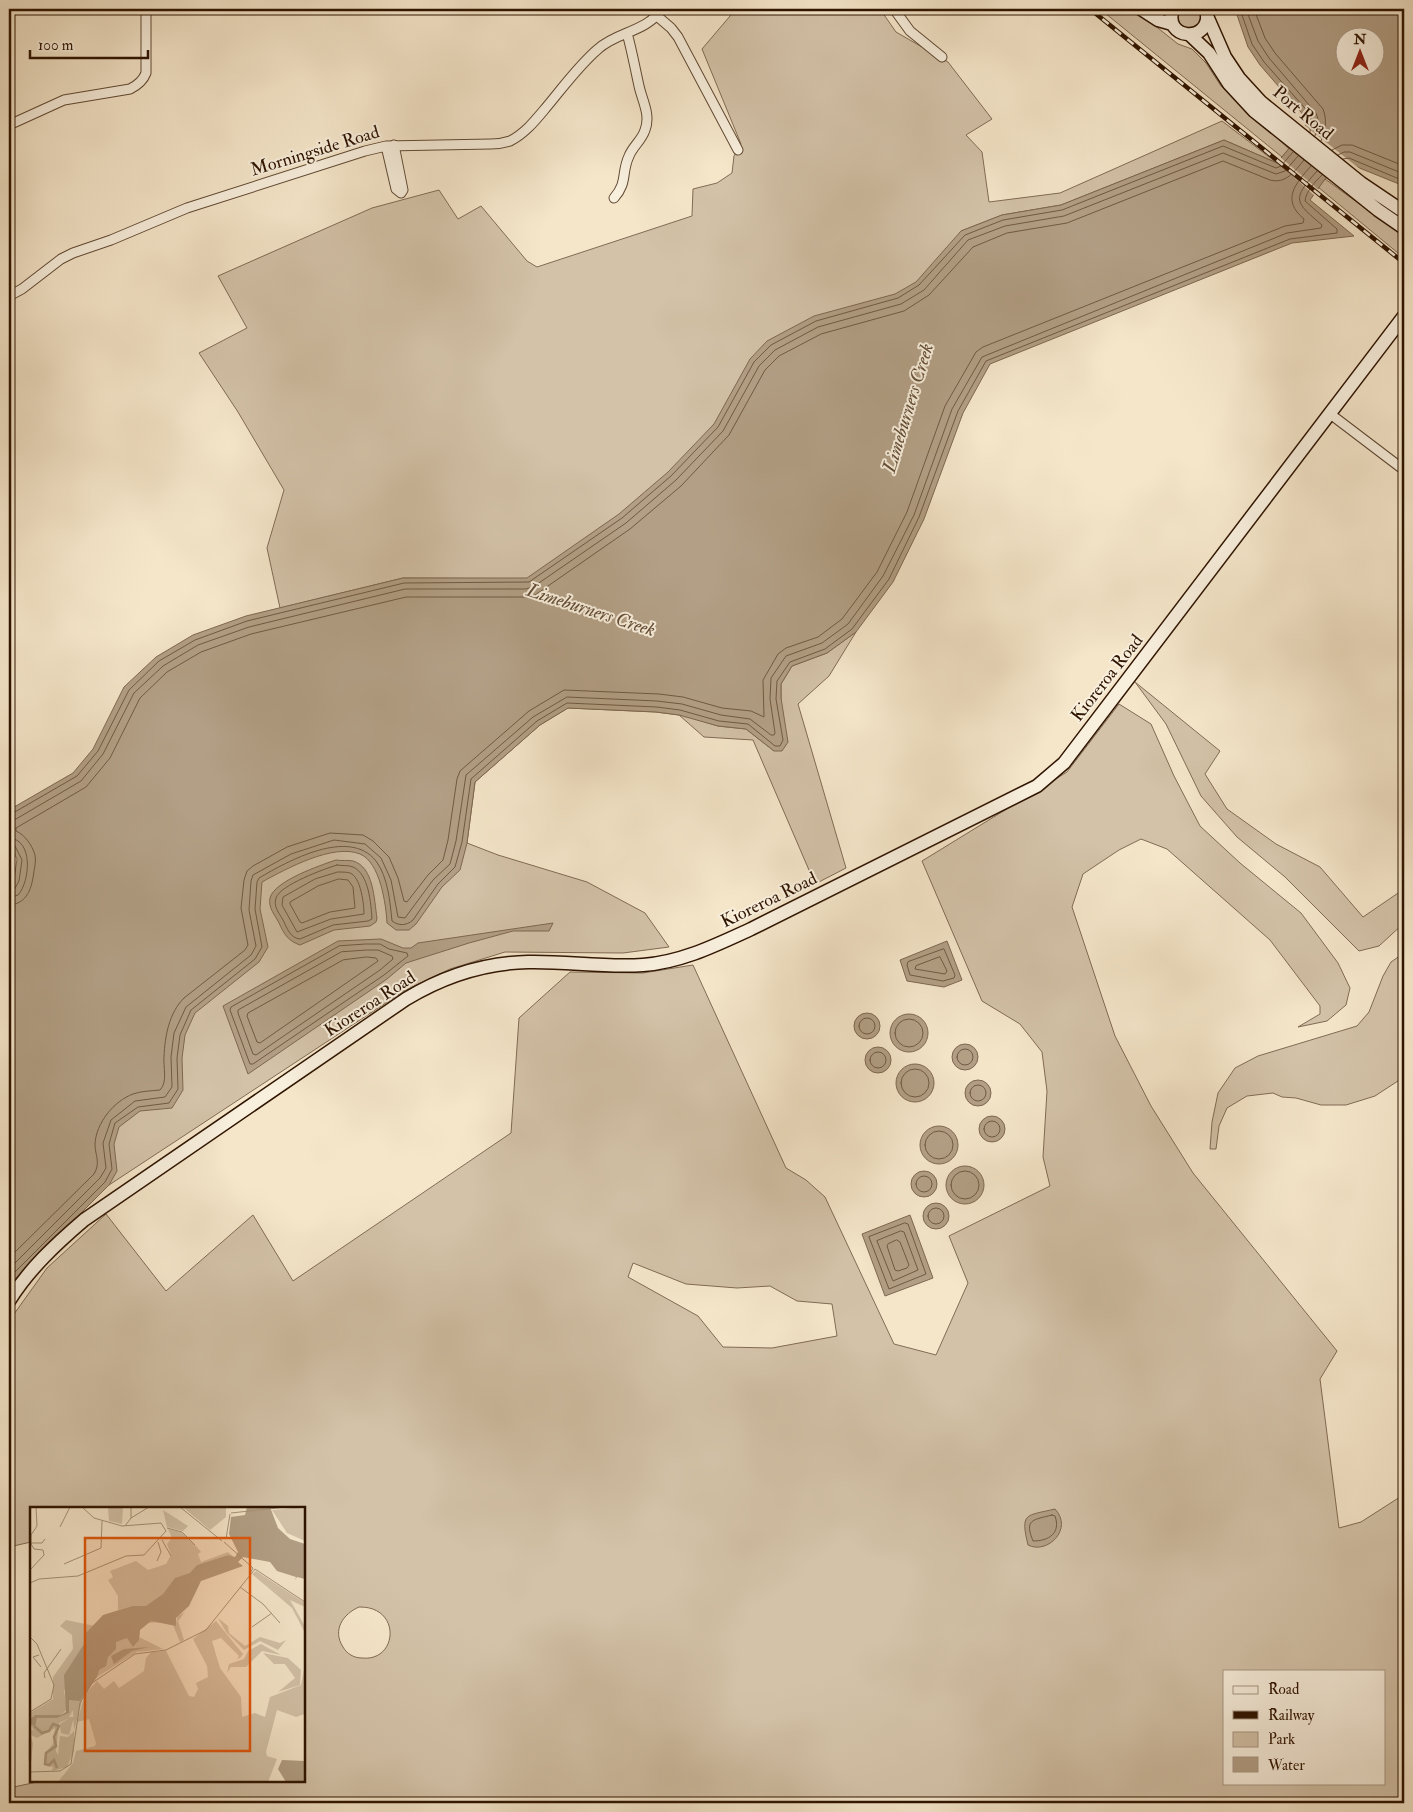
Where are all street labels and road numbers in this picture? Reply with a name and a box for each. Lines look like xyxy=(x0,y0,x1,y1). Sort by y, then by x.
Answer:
street label: Port Road xyxy=(1268,81,1338,145)
street label: Morningside Road xyxy=(248,120,382,181)
street label: Kioreroa Road xyxy=(1066,630,1148,726)
street label: Kioreroa Road xyxy=(717,867,821,933)
street label: Kioreroa Road xyxy=(320,966,420,1042)

